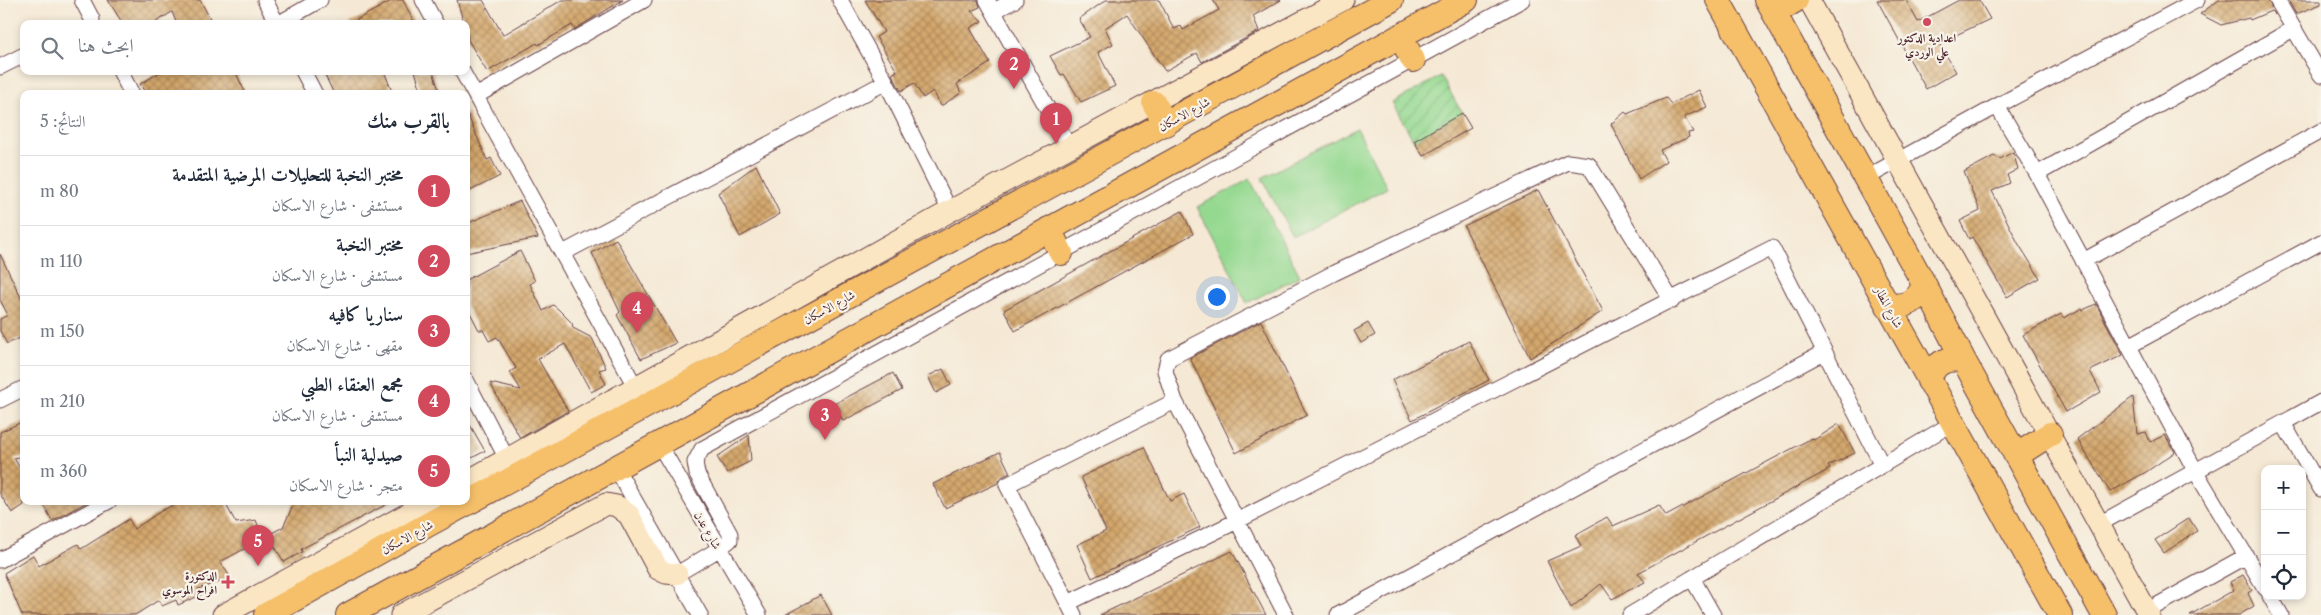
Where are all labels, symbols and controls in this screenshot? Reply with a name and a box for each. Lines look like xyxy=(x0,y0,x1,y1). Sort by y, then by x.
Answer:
marker: اعدادية الدكتور علي الوردي xyxy=(1921,16,1933,28)
search box xyxy=(20,20,470,75)
place label: اعدادية الدكتور علي الوردي xyxy=(1896,30,1957,64)
icon: search xyxy=(38,34,66,62)
text: ابحث هنا xyxy=(78,34,134,57)
pin: 2 xyxy=(998,48,1030,89)
street label: شارع الاسكان xyxy=(1156,94,1214,138)
pin: 1 xyxy=(1040,103,1072,144)
text: بالقرب منك xyxy=(367,108,450,133)
text: النتائج: 5 xyxy=(40,111,86,131)
text: مختبر النخبة للتحليلات المرضية المتقدمة xyxy=(172,163,403,186)
text: 80 m xyxy=(40,181,79,201)
text: 1 xyxy=(430,181,438,201)
text: مستشفى · شارع الاسكان xyxy=(272,195,403,215)
text: مختبر النخبة xyxy=(336,233,403,256)
text: 110 m xyxy=(40,251,83,271)
text: 2 xyxy=(429,251,439,271)
text: مستشفى · شارع الاسكان xyxy=(272,265,403,285)
street label: شارع المطار xyxy=(1868,283,1906,332)
your location xyxy=(1204,284,1230,310)
street label: شارع الاسكان xyxy=(801,287,859,331)
pin: 4 xyxy=(621,292,653,333)
text: سناريا كافيه xyxy=(328,303,403,326)
text: 150 m xyxy=(40,321,85,341)
text: 3 xyxy=(429,321,439,341)
text: مقهى · شارع الاسكان xyxy=(287,335,403,355)
text: مجمع العنقاء الطبي xyxy=(301,373,403,396)
text: 210 m xyxy=(40,391,85,411)
text: 4 xyxy=(429,391,439,411)
pin: 3 xyxy=(809,399,841,440)
text: مستشفى · شارع الاسكان xyxy=(272,405,403,425)
text: صيدلية النبأ xyxy=(334,443,403,466)
text: 360 m xyxy=(40,461,88,481)
text: 5 xyxy=(430,461,438,481)
map controls xyxy=(2261,465,2306,600)
button: + xyxy=(2261,465,2306,510)
text: متجر · شارع الاسكان xyxy=(289,475,403,495)
street label: شارع عدن xyxy=(688,508,725,554)
button: − xyxy=(2261,510,2306,555)
street label: شارع الاسكان xyxy=(379,517,437,561)
pin: 5 xyxy=(242,525,274,566)
button: locate xyxy=(2261,555,2306,600)
place label: الدكتورة افراح الموسوي xyxy=(162,568,217,601)
marker: الدكتورة افراح الموسوي xyxy=(221,575,235,589)

